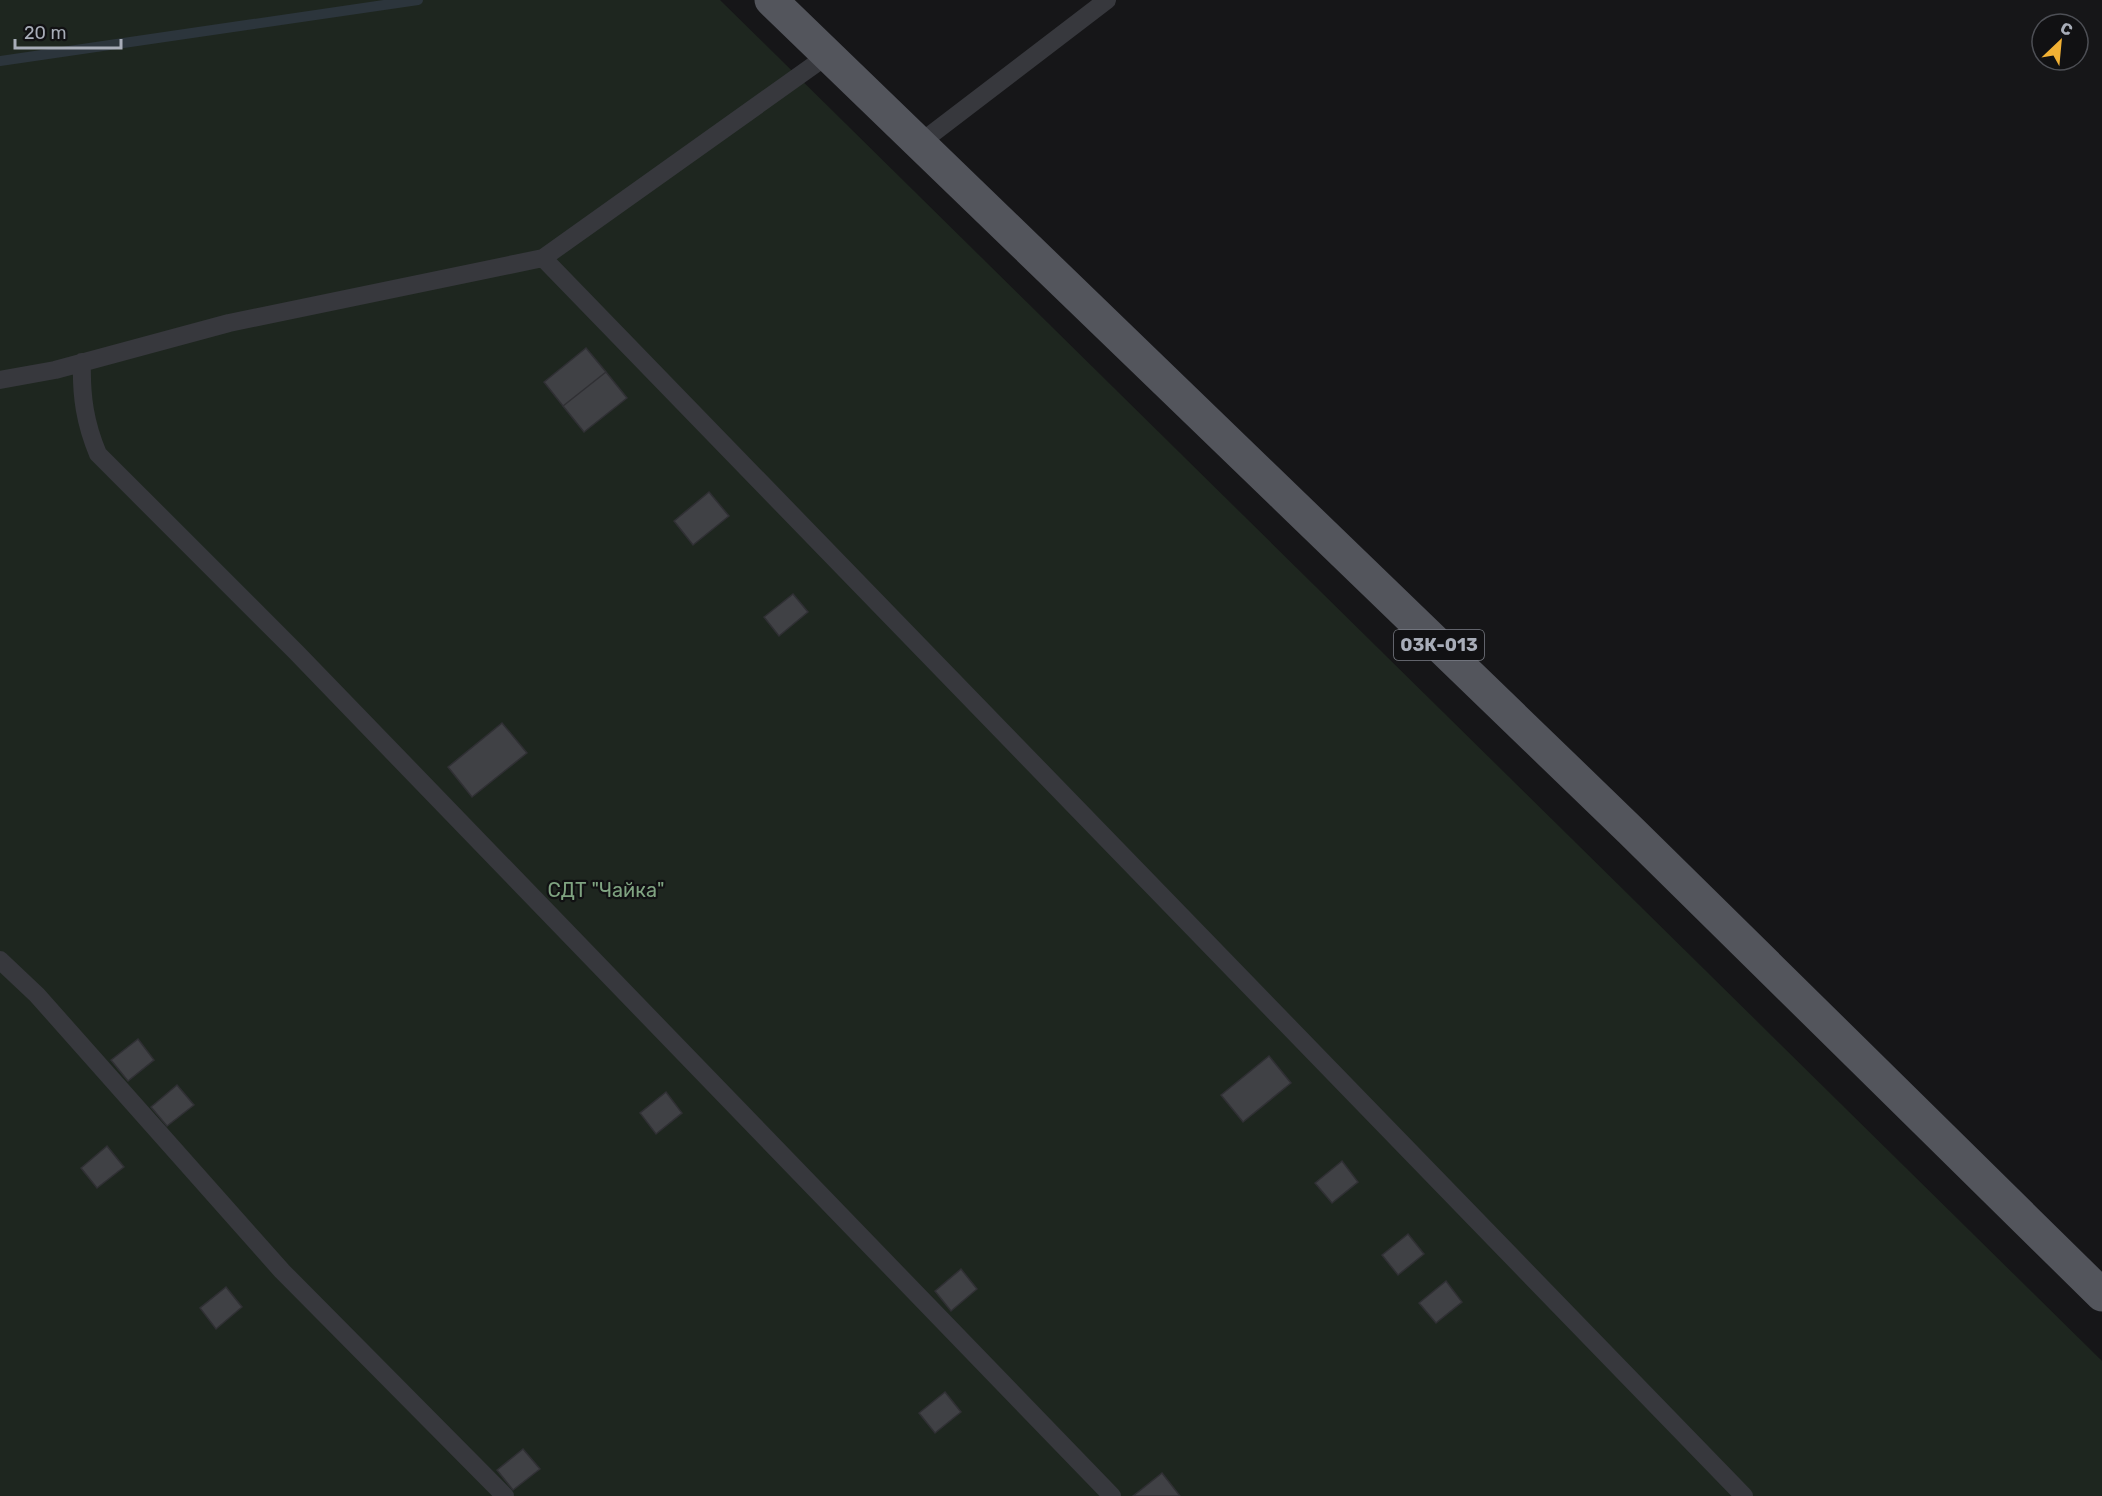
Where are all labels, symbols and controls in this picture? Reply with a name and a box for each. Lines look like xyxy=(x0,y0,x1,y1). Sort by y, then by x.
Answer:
scale bar xyxy=(15,12,122,50)
north arrow xyxy=(2030,12,2090,72)
text: С xyxy=(2057,18,2076,40)
text: 20 m xyxy=(24,22,66,44)
road number: 03К-013 xyxy=(1394,630,1484,660)
park label: СДТ "Чайка" xyxy=(548,878,664,902)

